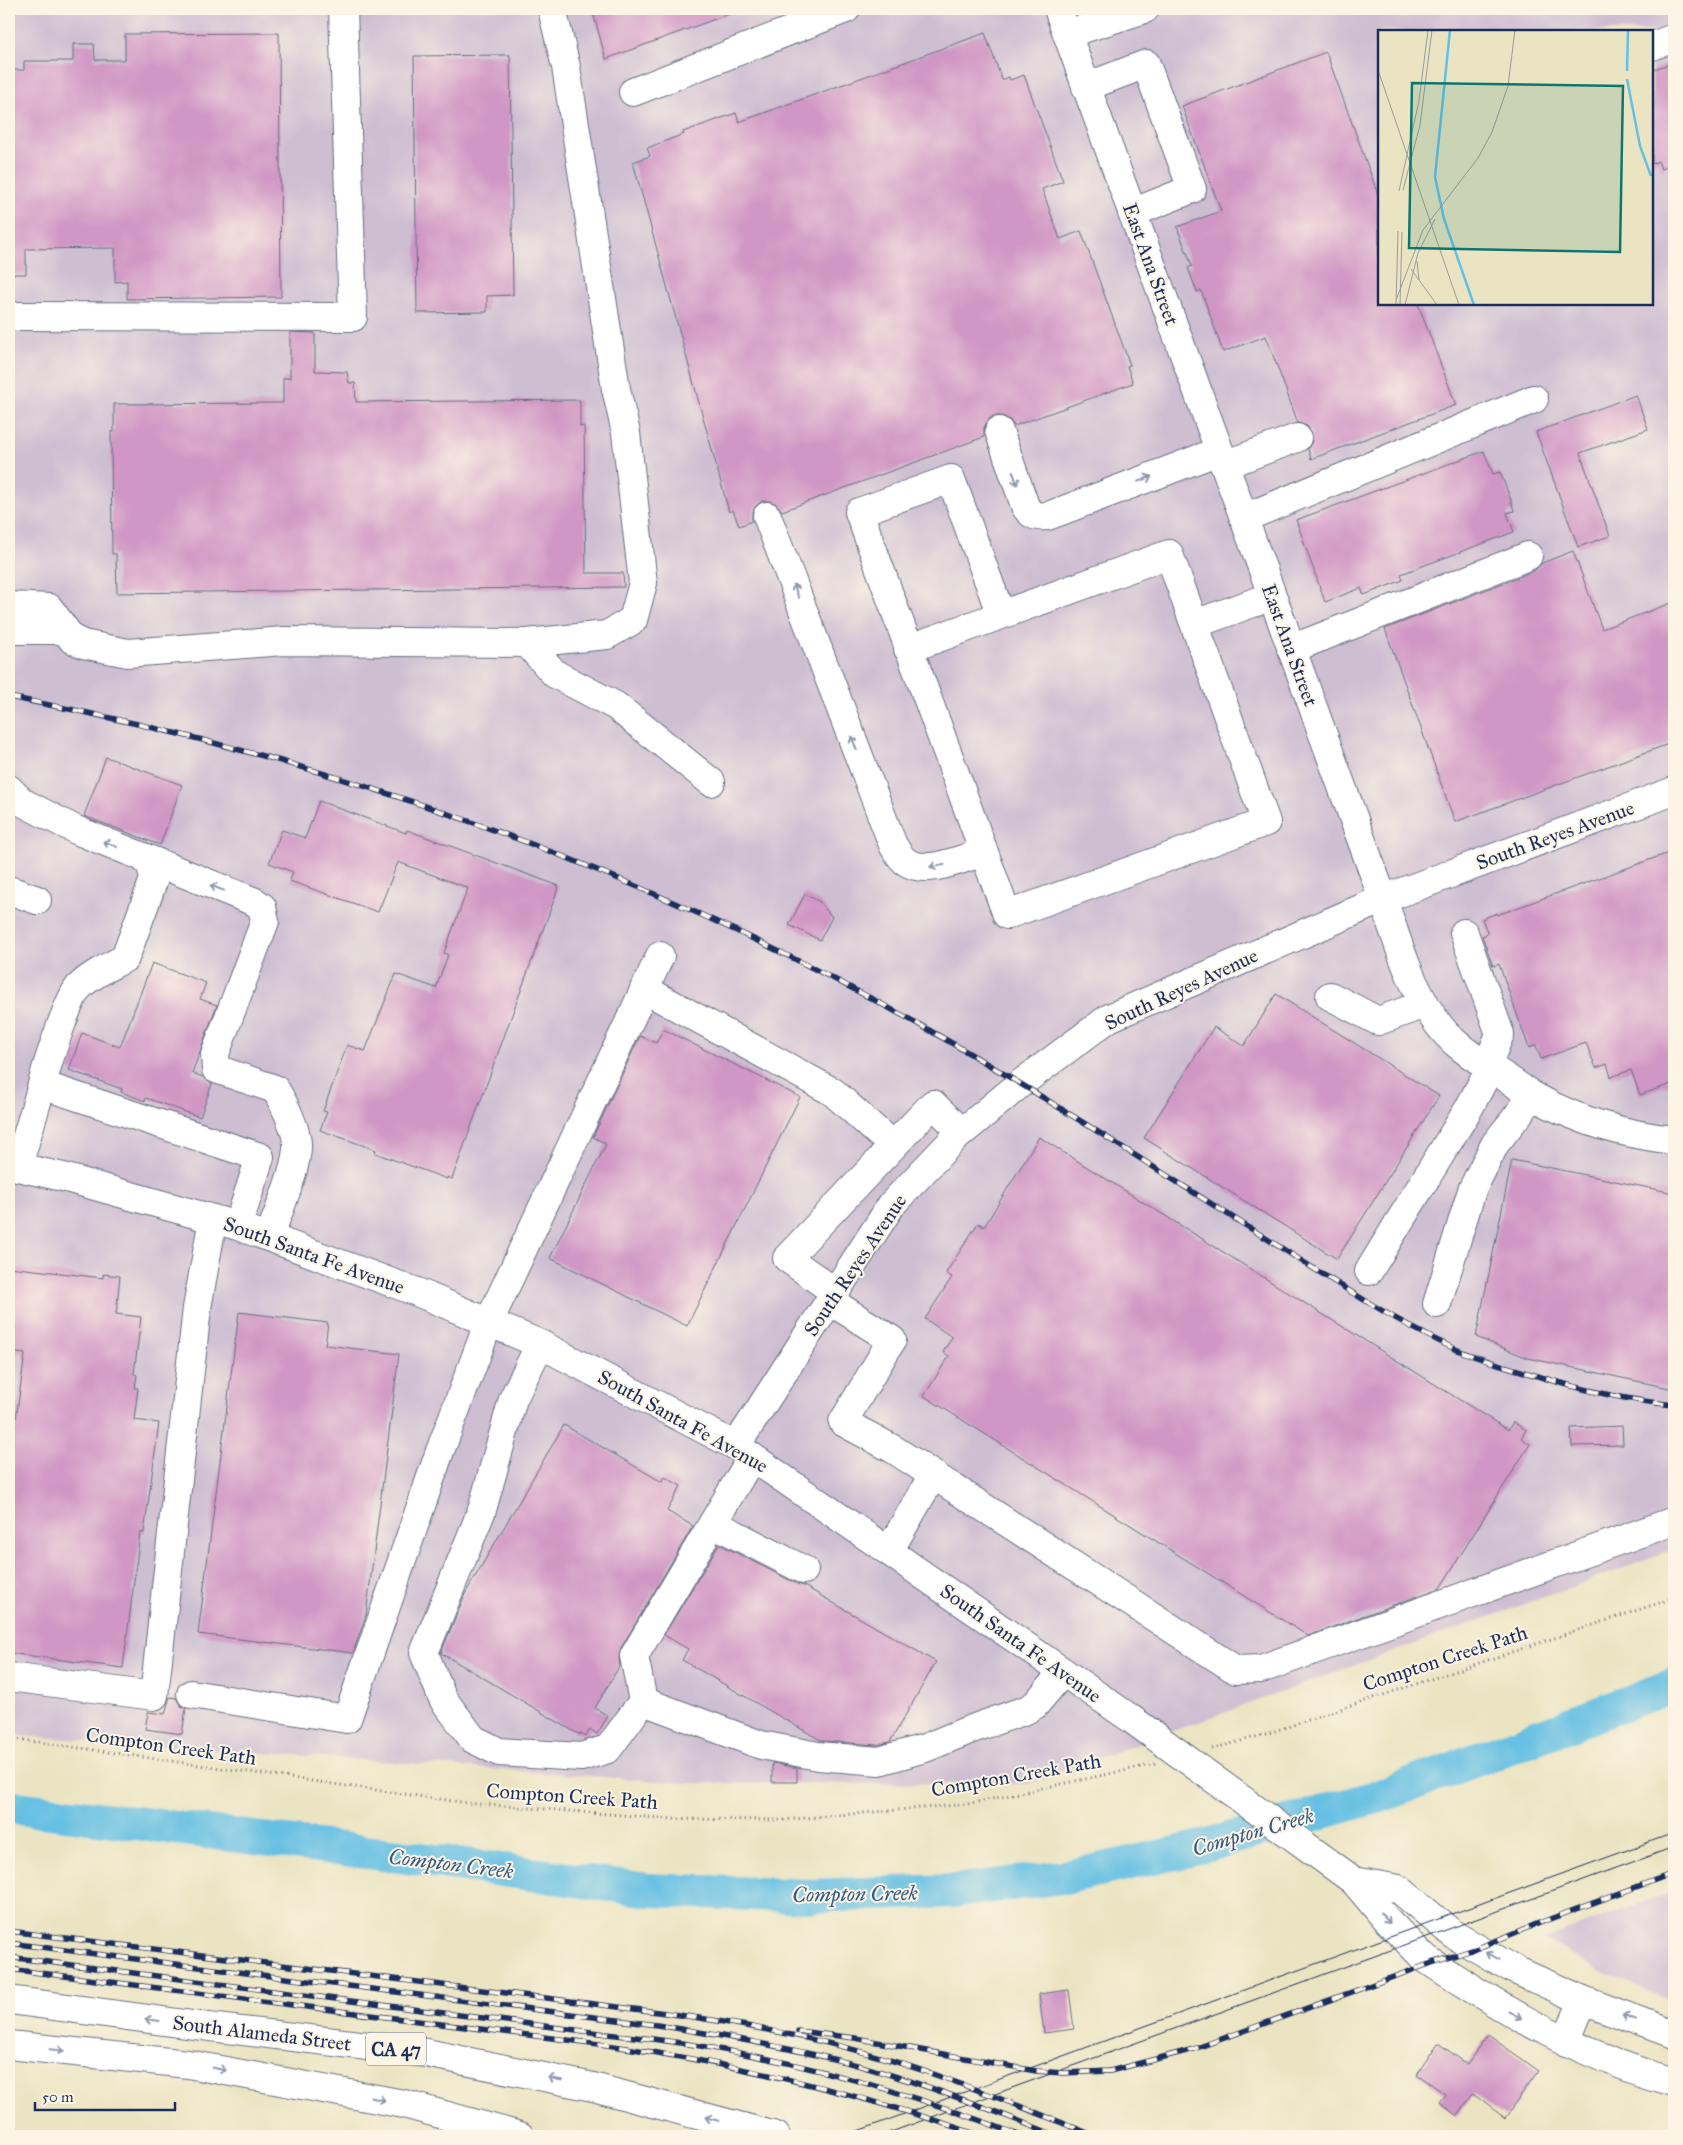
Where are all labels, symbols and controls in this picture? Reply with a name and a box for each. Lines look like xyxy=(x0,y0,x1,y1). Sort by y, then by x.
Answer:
inset map xyxy=(1378,30,1653,305)
street label: East Ana Street xyxy=(1118,200,1184,328)
one-way arrow xyxy=(1011,469,1020,485)
one-way arrow xyxy=(1137,474,1152,483)
street label: East Ana Street xyxy=(1257,581,1323,709)
one-way arrow xyxy=(791,584,800,599)
one-way arrow xyxy=(849,736,858,751)
street label: South Reyes Avenue xyxy=(1473,795,1637,875)
one-way arrow xyxy=(103,839,118,848)
one-way arrow xyxy=(929,861,945,871)
one-way arrow xyxy=(210,882,225,891)
street label: South Reyes Avenue xyxy=(1101,943,1261,1035)
street label: South Reyes Avenue xyxy=(799,1189,911,1341)
street label: South Santa Fe Avenue xyxy=(220,1211,408,1299)
street label: South Santa Fe Avenue xyxy=(594,1364,772,1478)
street label: South Santa Fe Avenue xyxy=(936,1578,1106,1708)
street label: Compton Creek Path xyxy=(1360,1620,1530,1696)
street label: Compton Creek Path xyxy=(84,1722,258,1770)
street label: Compton Creek Path xyxy=(929,1748,1103,1802)
street label: Compton Creek Path xyxy=(485,1778,659,1814)
water label: Compton Creek xyxy=(1189,1802,1318,1862)
water label: Compton Creek xyxy=(387,1843,516,1885)
water label: Compton Creek xyxy=(792,1880,919,1908)
one-way arrow xyxy=(1380,1912,1391,1925)
one-way arrow xyxy=(1485,1951,1499,1961)
street label: South Alameda Street xyxy=(171,2010,353,2056)
one-way arrow xyxy=(1507,2011,1522,2020)
one-way arrow xyxy=(1621,2012,1637,2021)
one-way arrow xyxy=(144,2015,160,2025)
road number: CA 47 xyxy=(366,2032,426,2066)
one-way arrow xyxy=(49,2045,65,2055)
one-way arrow xyxy=(210,2065,226,2075)
one-way arrow xyxy=(547,2074,563,2083)
scale bar xyxy=(35,2080,175,2112)
text: 50 m xyxy=(42,2088,74,2106)
one-way arrow xyxy=(370,2095,386,2105)
one-way arrow xyxy=(704,2114,720,2123)

